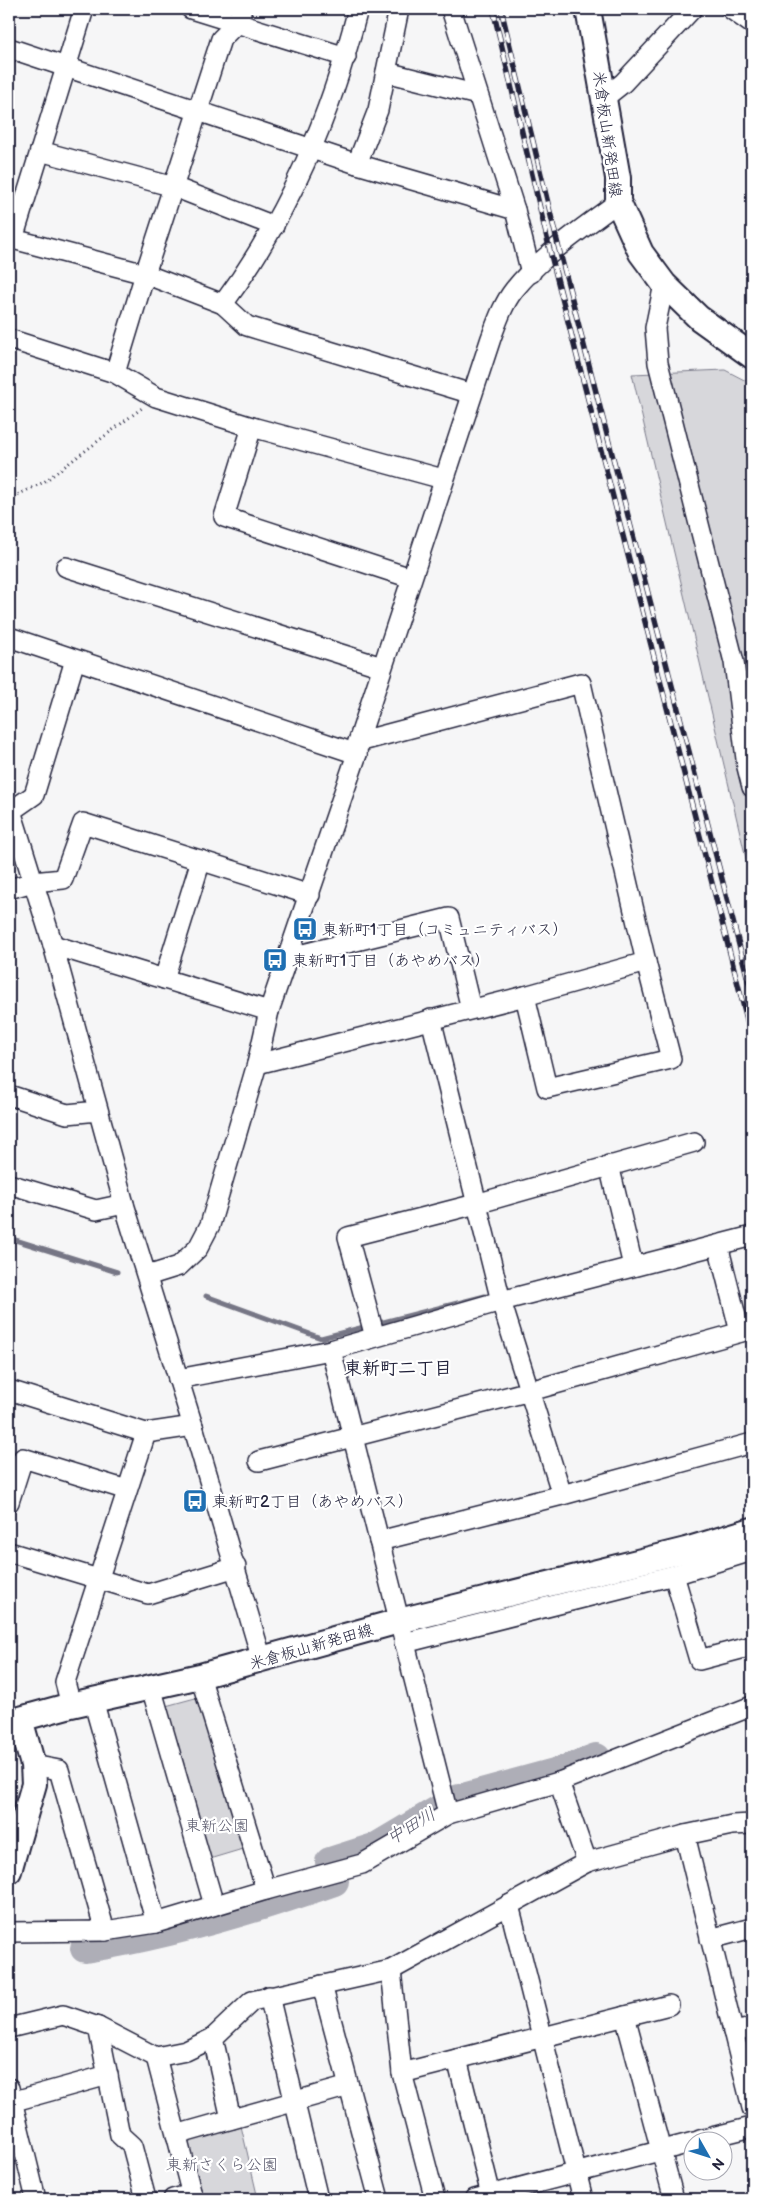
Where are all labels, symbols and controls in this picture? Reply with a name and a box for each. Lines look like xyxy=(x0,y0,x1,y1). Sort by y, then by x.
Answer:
street label: 米倉板山新発田線 xyxy=(588,70,625,199)
bus stop icon: 東新町1丁目（コミュニティバス） xyxy=(292,916,318,942)
place label: 東新町1丁目（コミュニティバス） xyxy=(322,921,568,940)
bus stop icon: 東新町1丁目（あやめバス） xyxy=(262,947,288,973)
place label: 東新町1丁目（あやめバス） xyxy=(292,952,490,971)
district label: 東新町二丁目 xyxy=(344,1358,452,1379)
bus stop icon: 東新町2丁目（あやめバス） xyxy=(182,1488,208,1514)
place label: 東新町2丁目（あやめバス） xyxy=(212,1493,413,1512)
street label: 米倉板山新発田線 xyxy=(247,1621,376,1674)
water label: 中田川 xyxy=(383,1804,440,1849)
park label: 東新公園 xyxy=(185,1817,249,1836)
north arrow xyxy=(684,2130,734,2180)
text: N xyxy=(708,2154,728,2173)
park label: 東新さくら公園 xyxy=(166,2156,278,2175)

